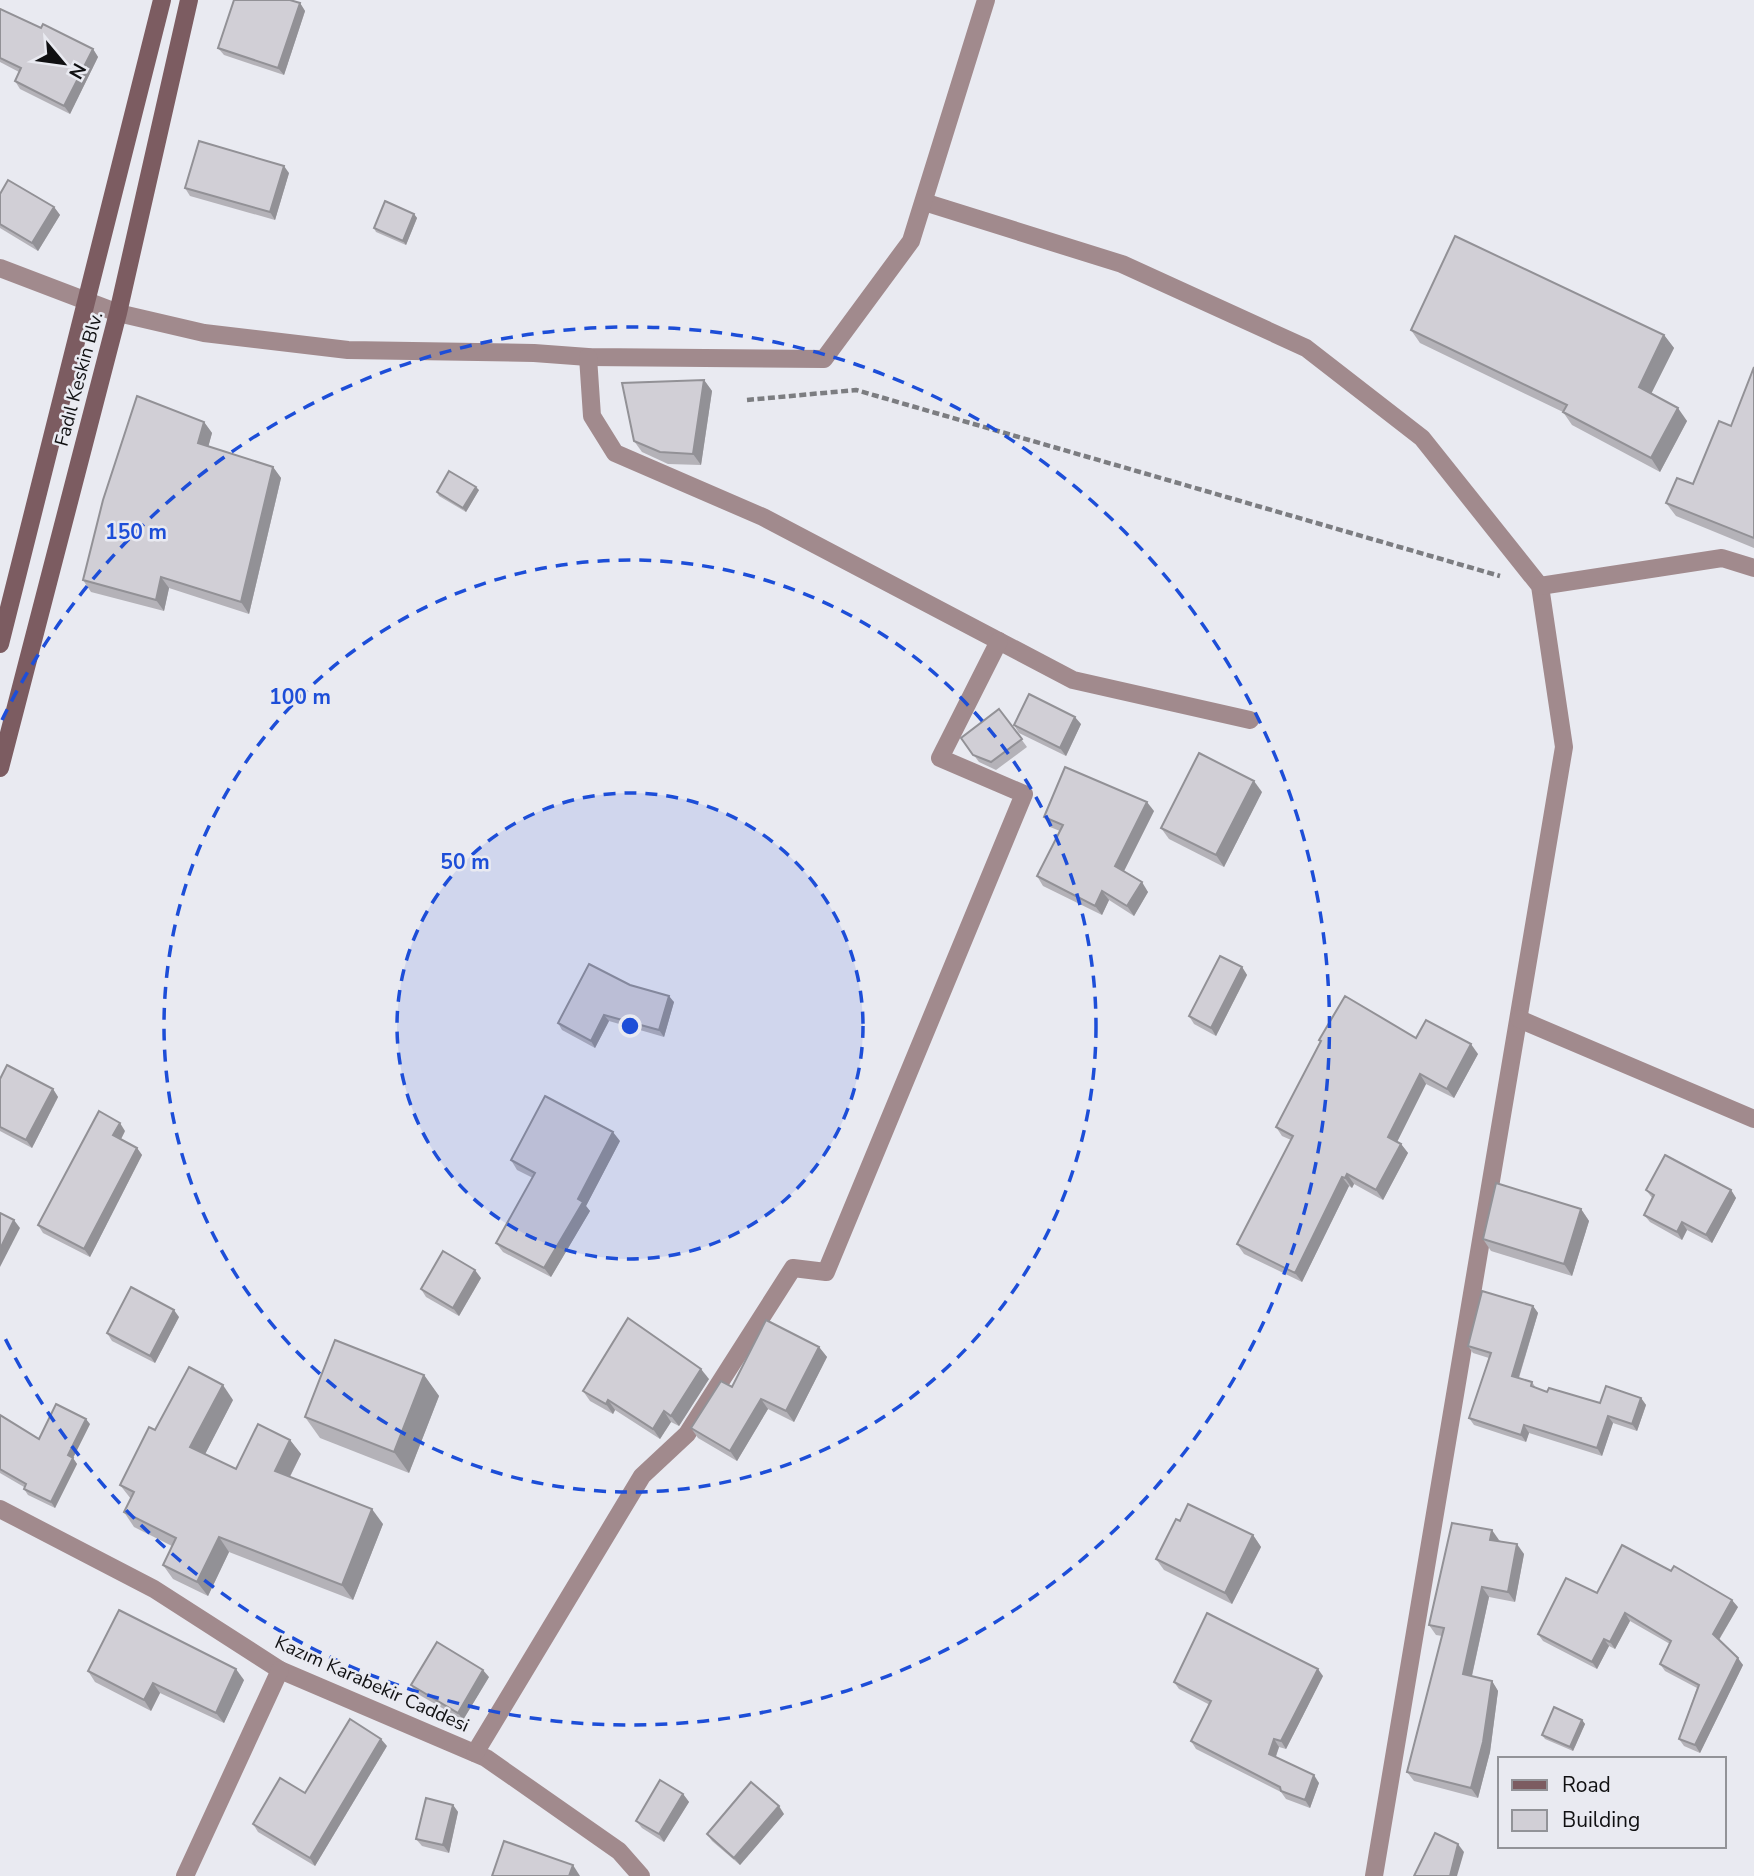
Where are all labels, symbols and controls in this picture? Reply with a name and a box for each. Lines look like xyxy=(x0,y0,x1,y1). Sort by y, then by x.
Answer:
north arrow xyxy=(28,28,98,98)
text: N xyxy=(62,58,92,83)
street label: Fadıl Keskin Blv. xyxy=(49,309,109,449)
text: 150 m xyxy=(105,518,167,546)
text: 100 m xyxy=(269,683,331,711)
text: 50 m xyxy=(440,848,490,876)
centre of rings xyxy=(618,1014,642,1038)
street label: Kazım Karabekir Caddesi xyxy=(271,1629,473,1739)
legend xyxy=(1498,1757,1726,1848)
text: Road xyxy=(1562,1771,1611,1799)
text: Building xyxy=(1562,1806,1640,1834)

